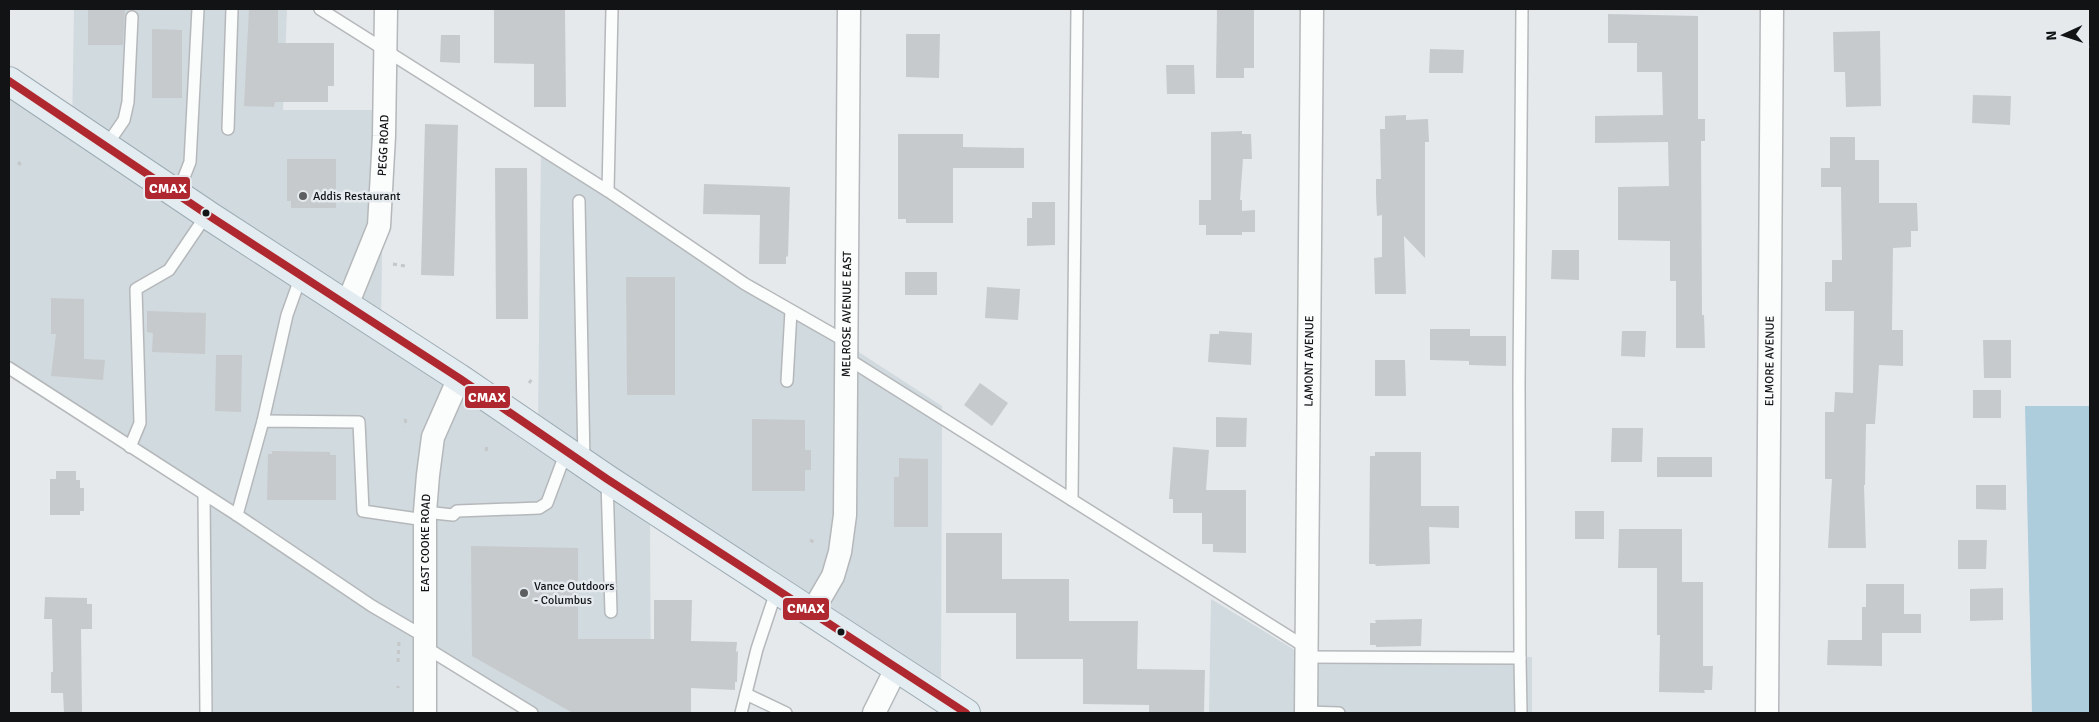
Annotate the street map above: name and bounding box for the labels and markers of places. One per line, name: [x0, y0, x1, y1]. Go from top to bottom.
place label: Addis Restaurant: [313, 189, 400, 204]
marker: Addis Restaurant: [297, 190, 309, 202]
unlabelled marker: [201, 208, 211, 218]
place label: Vance Outdoors - Columbus: [534, 579, 614, 608]
marker: Vance Outdoors - Columbus: [518, 587, 530, 599]
unlabelled marker: [836, 627, 846, 637]

